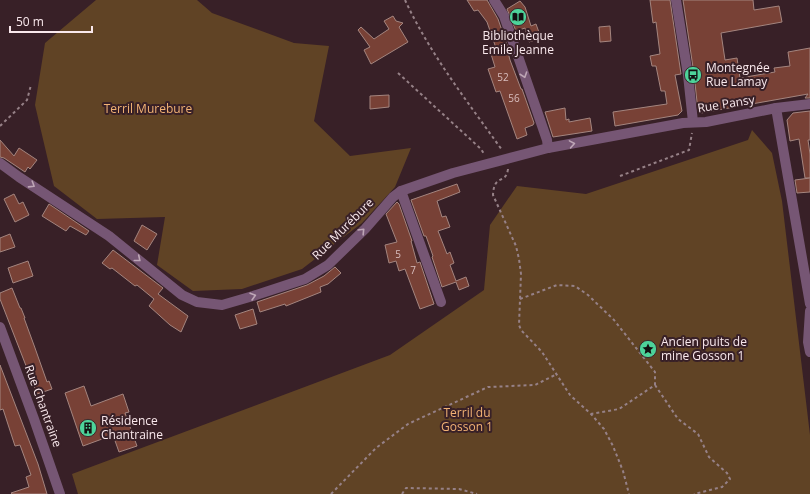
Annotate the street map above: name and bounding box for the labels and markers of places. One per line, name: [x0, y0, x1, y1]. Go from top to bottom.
library icon: Bibliothèque Emile Jeanne: [508, 7, 528, 27]
place label: Bibliothèque Emile Jeanne: [482, 27, 554, 58]
place label: Montegnée Rue Lamay: [706, 59, 770, 90]
bus stop icon: Montegnée Rue Lamay: [683, 65, 703, 85]
place label: Ancien puits de mine Gosson 1: [661, 333, 747, 364]
place icon: Ancien puits de mine Gosson 1: [638, 339, 658, 359]
place label: Résidence Chantraine: [101, 412, 163, 443]
building icon: Résidence Chantraine: [78, 418, 98, 438]

